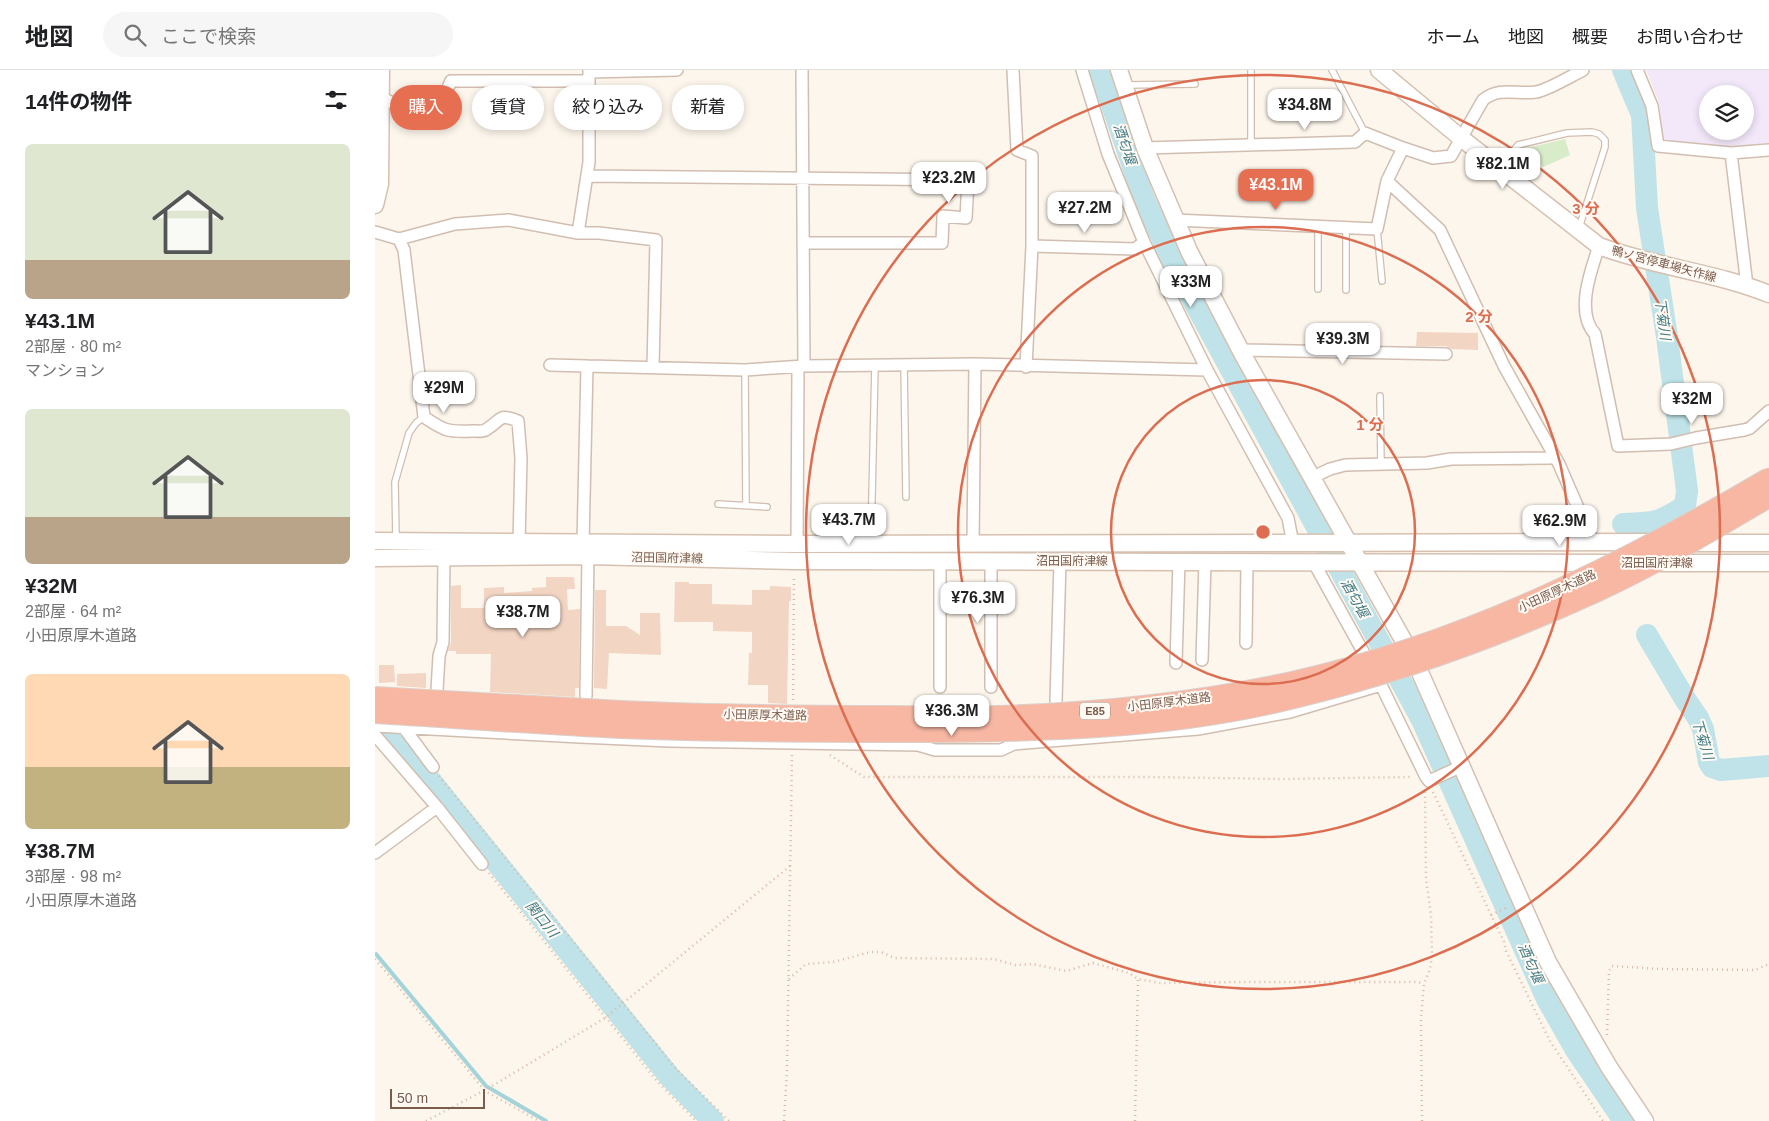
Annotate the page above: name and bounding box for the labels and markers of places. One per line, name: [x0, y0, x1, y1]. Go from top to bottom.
pin: ¥34.8M: [1264, 88, 1346, 131]
pin: ¥82.1M: [1462, 148, 1544, 190]
pin: ¥23.2M: [908, 162, 990, 204]
pin: ¥43.1M: [1235, 168, 1317, 211]
pin: ¥27.2M: [1044, 191, 1126, 234]
pin: ¥33M: [1161, 266, 1221, 308]
pin: ¥39.3M: [1302, 322, 1384, 365]
pin: ¥29M: [414, 372, 474, 414]
pin: ¥32M: [1662, 382, 1722, 425]
pin: ¥43.7M: [808, 504, 890, 546]
pin: ¥62.9M: [1519, 504, 1601, 547]
centre of rings: [1254, 523, 1272, 541]
pin: ¥76.3M: [937, 582, 1019, 624]
pin: ¥38.7M: [482, 596, 564, 638]
pin: ¥36.3M: [911, 694, 993, 737]

